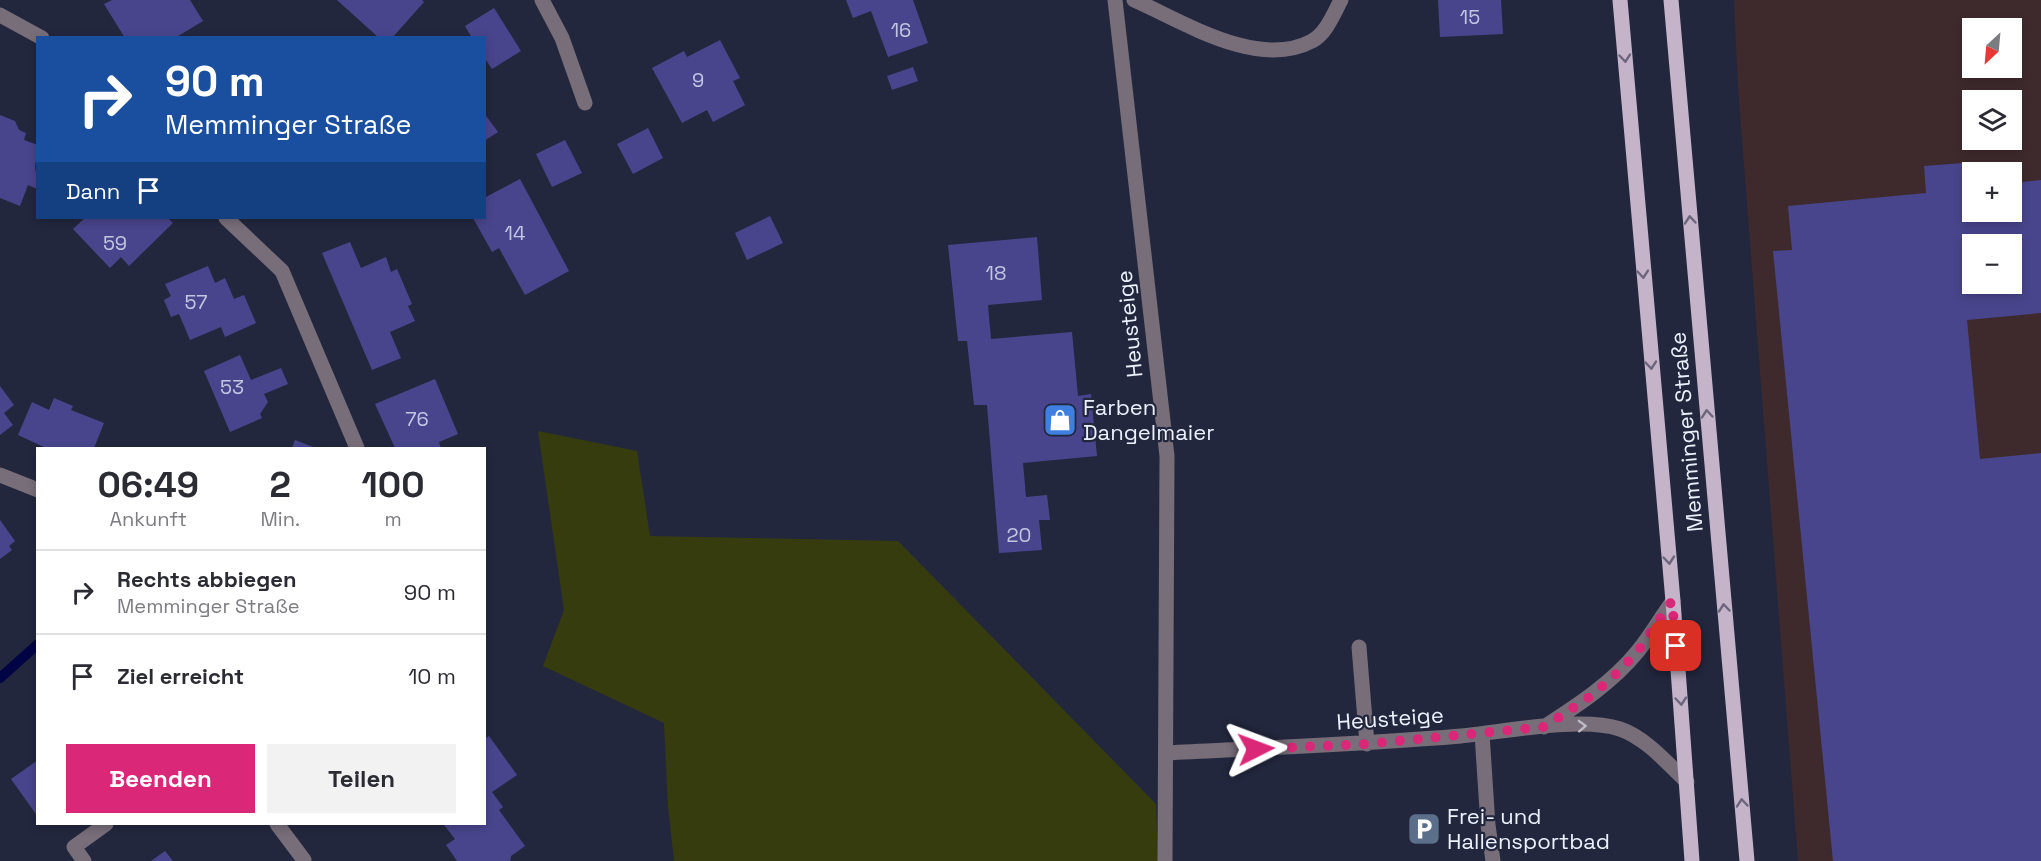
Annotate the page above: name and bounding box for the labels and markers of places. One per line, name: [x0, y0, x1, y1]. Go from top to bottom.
place label: Farben Dangelmaier: [1083, 393, 1215, 446]
shop icon: Farben Dangelmaier: [1042, 402, 1078, 438]
pin: [1650, 620, 1701, 671]
place label: Frei- und Hallensportbad: [1447, 802, 1610, 855]
parking icon: Frei- und Hallensportbad: [1406, 811, 1442, 847]

